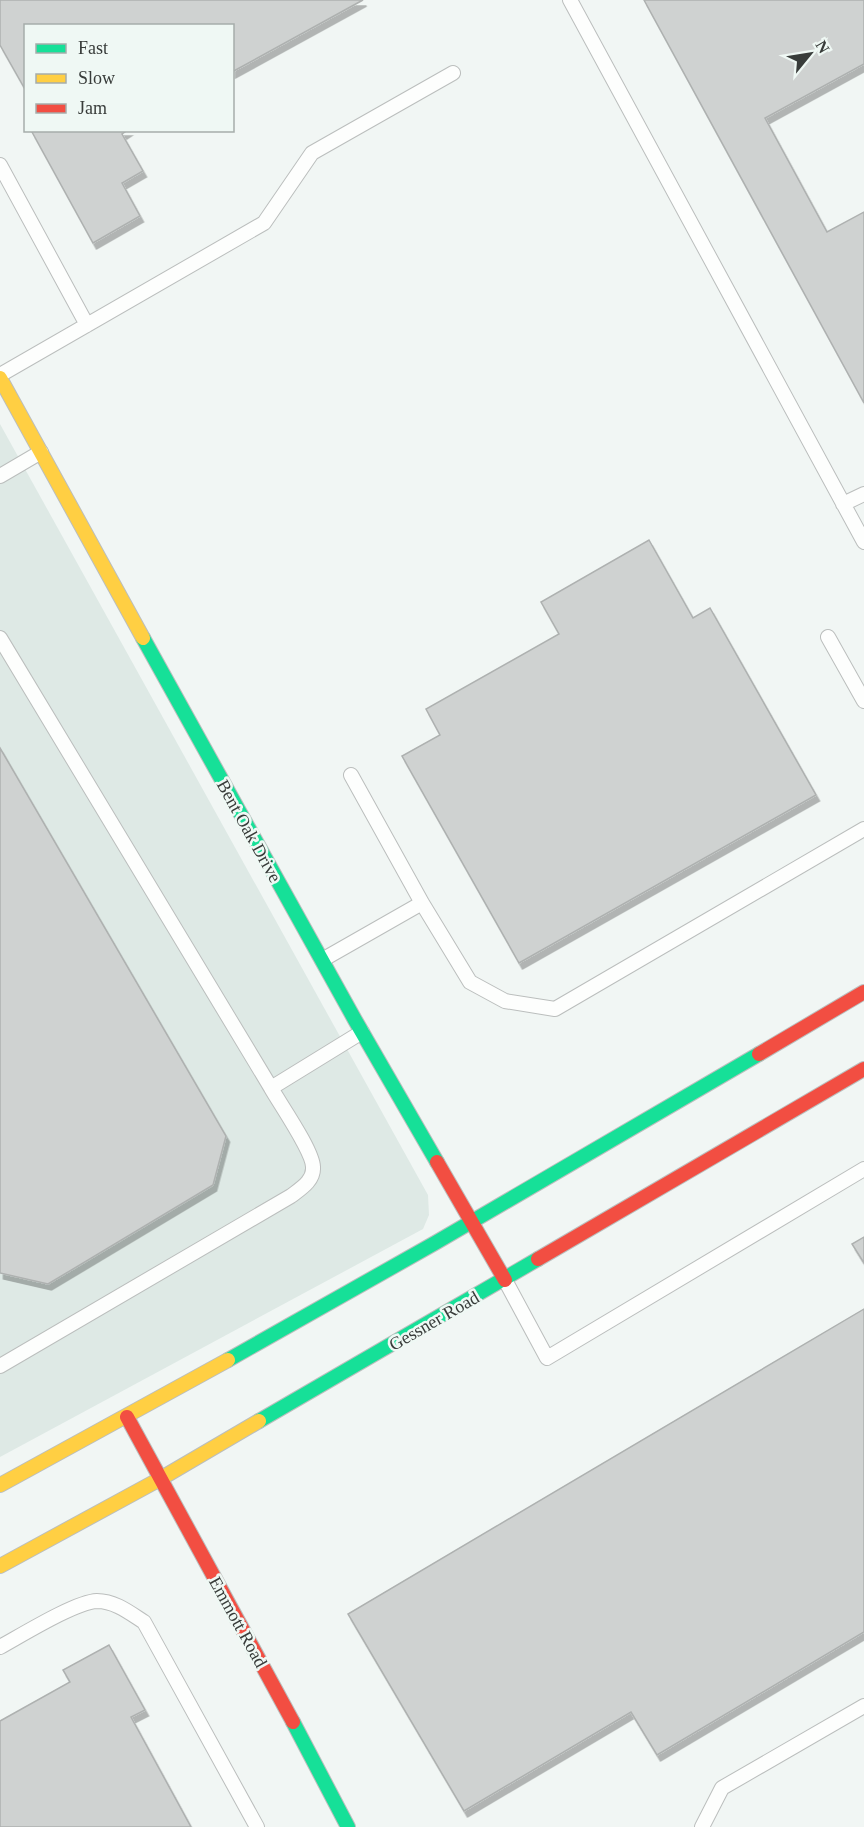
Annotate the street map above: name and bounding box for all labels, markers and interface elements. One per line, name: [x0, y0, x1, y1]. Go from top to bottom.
legend: [24, 24, 234, 132]
north arrow: [780, 24, 840, 84]
text: N: [812, 37, 833, 56]
text: Fast: [78, 38, 108, 58]
text: Slow: [78, 68, 115, 88]
text: Jam: [78, 98, 107, 118]
street label: Bent Oak Drive: [213, 776, 285, 886]
street label: Gessner Road: [385, 1287, 483, 1355]
street label: Emmott Road: [205, 1573, 271, 1671]

